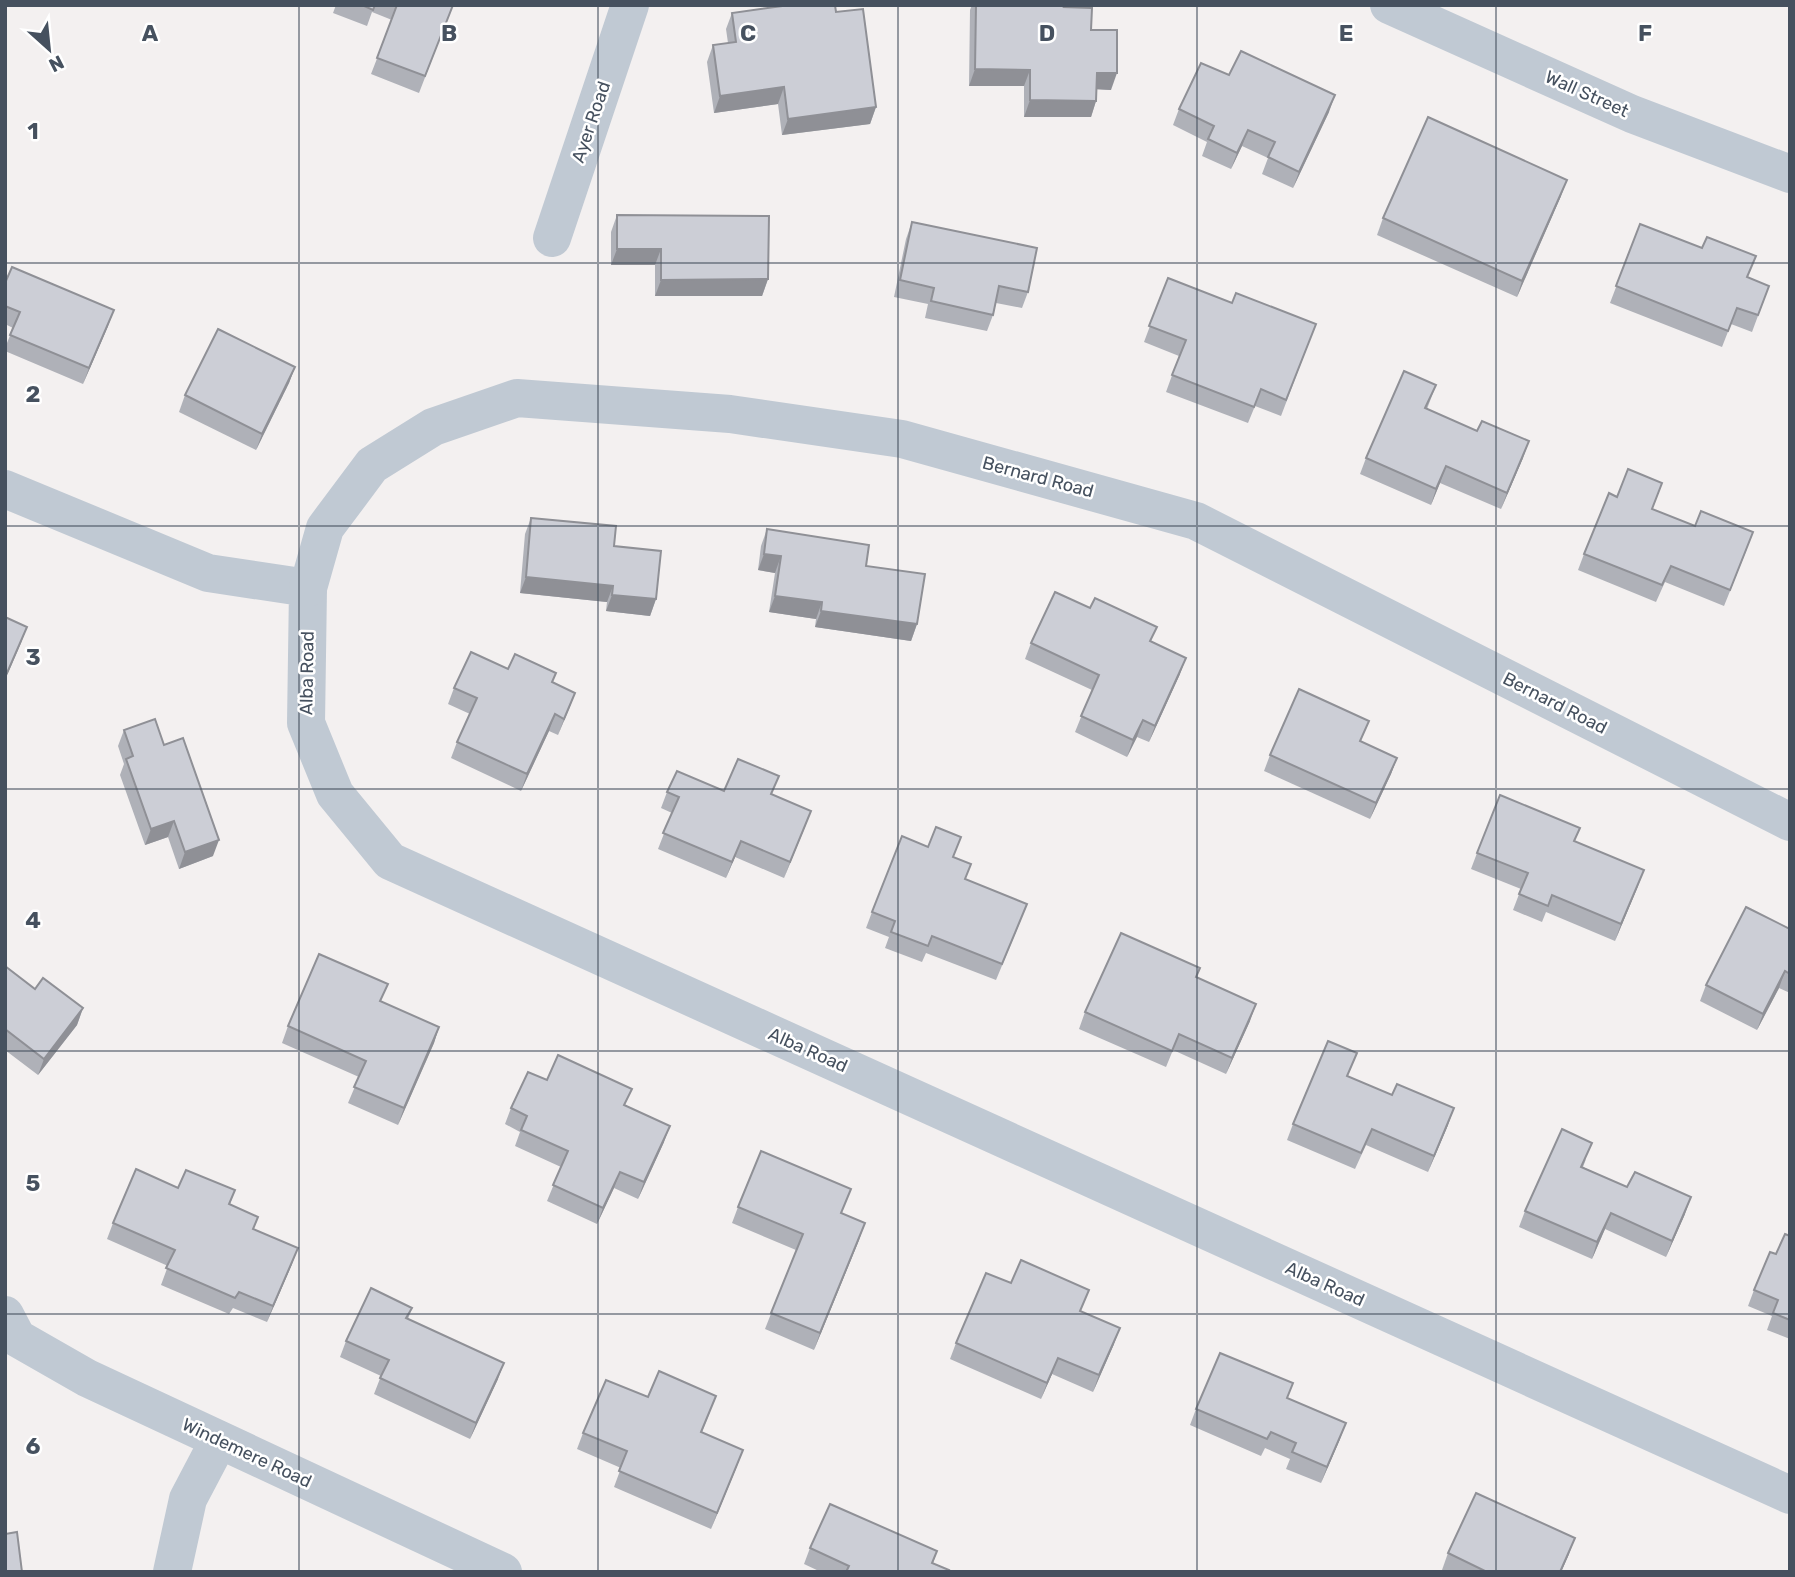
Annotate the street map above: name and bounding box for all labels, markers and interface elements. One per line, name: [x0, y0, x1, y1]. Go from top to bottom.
north arrow: [14, 14, 84, 84]
text: A: [142, 19, 159, 47]
text: B: [441, 19, 457, 47]
text: C: [740, 19, 756, 47]
text: D: [1039, 19, 1055, 47]
text: E: [1339, 19, 1353, 47]
text: F: [1638, 19, 1652, 47]
text: N: [45, 50, 68, 77]
street label: Wall Street: [1542, 66, 1632, 122]
street label: Ayer Road: [567, 78, 615, 166]
text: 1: [27, 117, 39, 145]
text: 2: [26, 380, 40, 408]
street label: Bernard Road: [980, 452, 1096, 502]
street label: Alba Road: [295, 631, 319, 715]
text: 3: [25, 643, 41, 671]
street label: Bernard Road: [1499, 667, 1611, 739]
text: 4: [25, 906, 41, 934]
street label: Alba Road: [765, 1023, 851, 1077]
text: 5: [26, 1169, 41, 1197]
street label: Alba Road: [1282, 1257, 1368, 1311]
street label: Windemere Road: [179, 1413, 315, 1493]
text: 6: [26, 1432, 41, 1460]

